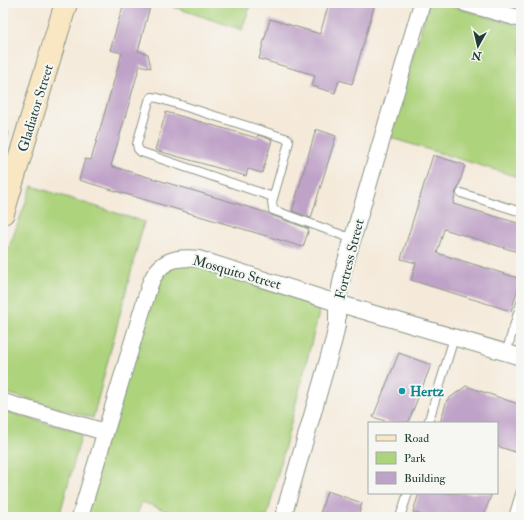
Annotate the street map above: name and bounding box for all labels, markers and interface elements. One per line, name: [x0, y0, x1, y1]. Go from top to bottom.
north arrow: [458, 26, 498, 66]
text: N: [470, 48, 483, 63]
street label: Gladiator Street: [14, 62, 57, 154]
street label: Fortress Street: [331, 217, 368, 301]
street label: Mosquito Street: [191, 252, 283, 293]
place label: Hertz: [410, 383, 444, 400]
marker: Hertz: [397, 386, 407, 396]
legend: [368, 422, 498, 494]
text: Road: [404, 431, 429, 446]
text: Park: [404, 451, 426, 466]
text: Building: [404, 471, 447, 486]

